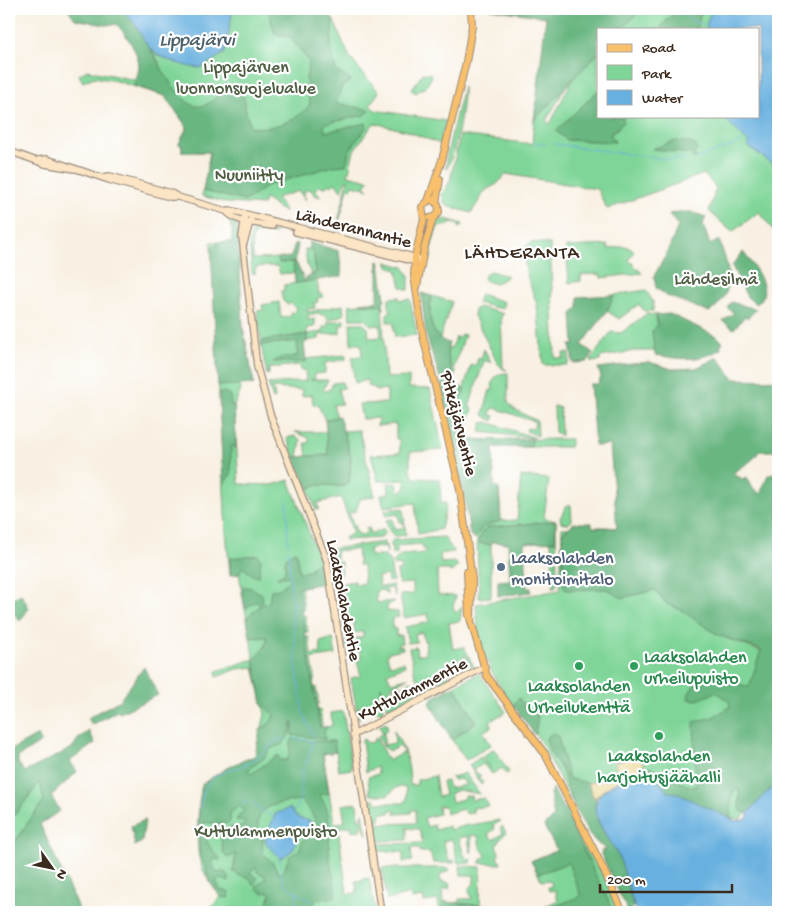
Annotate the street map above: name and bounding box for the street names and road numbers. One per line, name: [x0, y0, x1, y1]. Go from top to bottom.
street label: Lähderannantie: [293, 205, 414, 254]
street label: Pitkäjärventie: [434, 368, 481, 479]
street label: Laaksolahdentie: [320, 538, 365, 664]
street label: Kuttulammentie: [355, 653, 472, 727]

